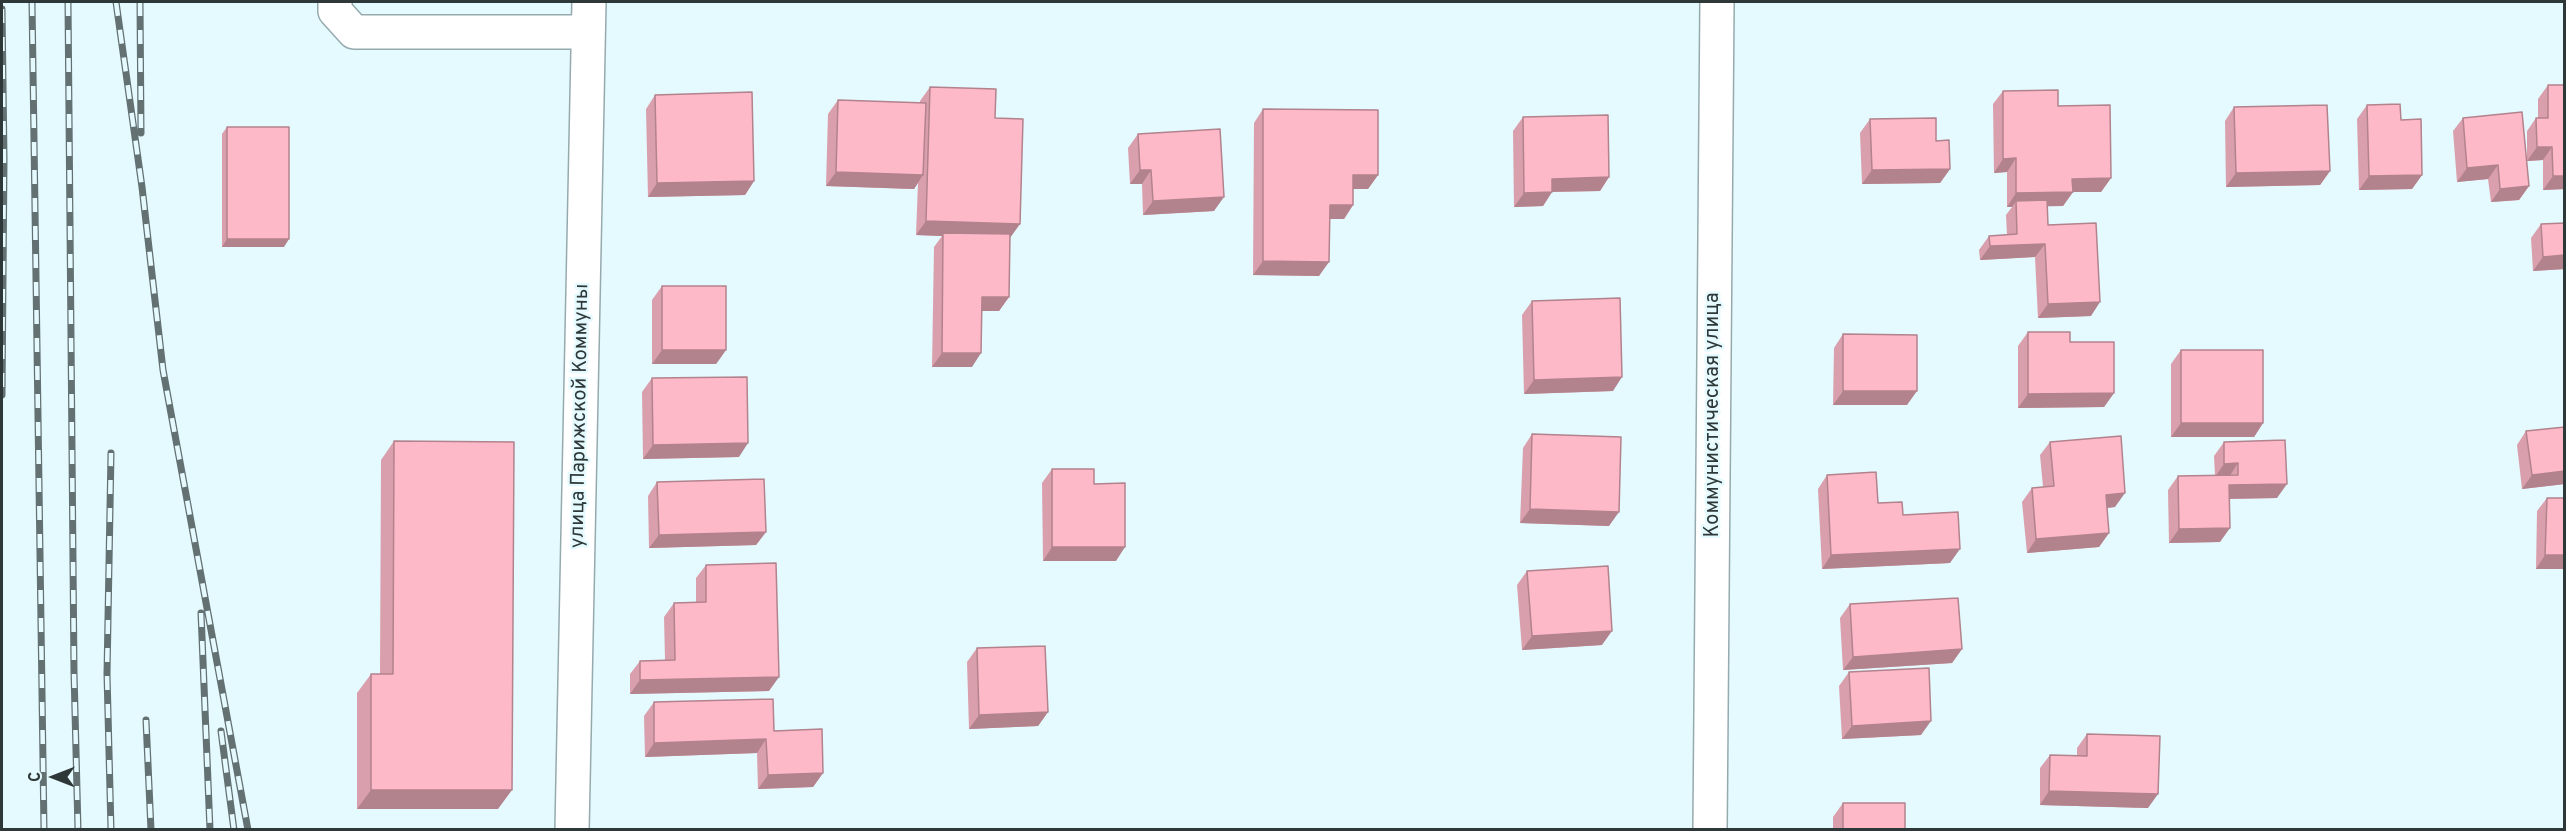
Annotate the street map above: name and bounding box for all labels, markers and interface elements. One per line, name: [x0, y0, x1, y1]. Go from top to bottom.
street label: улица Парижской Коммуны: [567, 284, 595, 548]
street label: Коммунистическая улица: [1702, 293, 1726, 537]
north arrow: [24, 747, 84, 807]
text: С: [26, 772, 46, 782]

